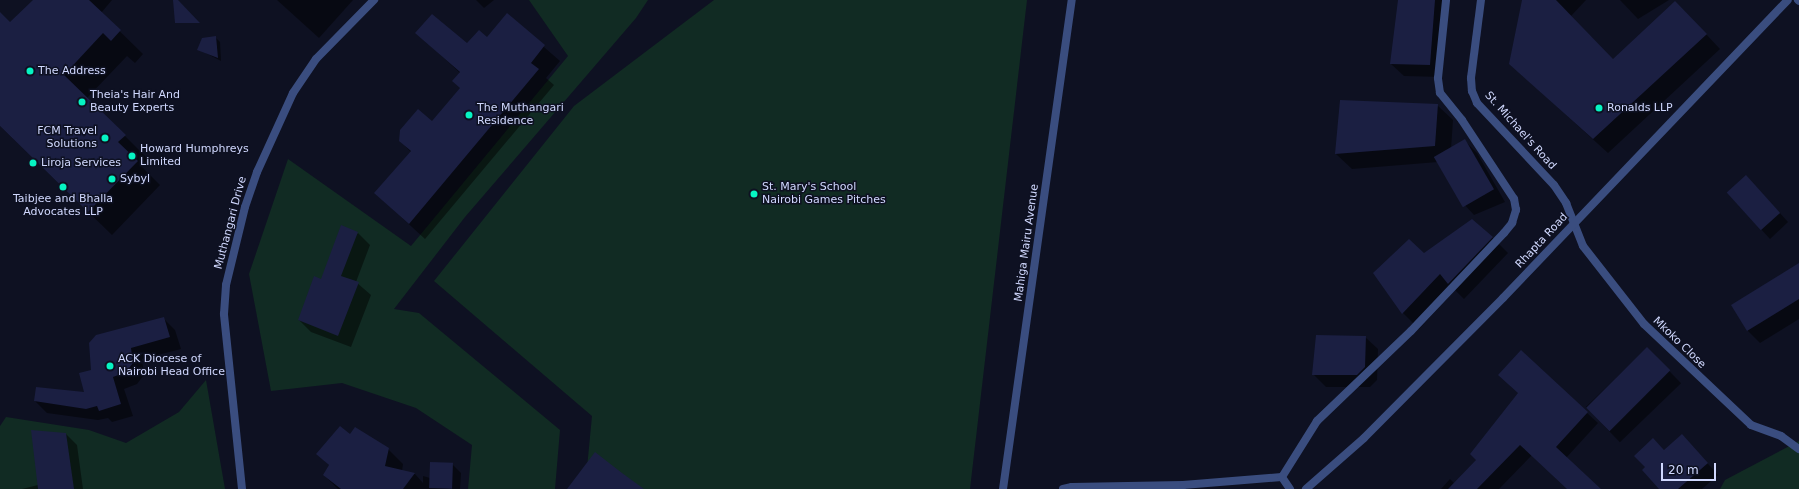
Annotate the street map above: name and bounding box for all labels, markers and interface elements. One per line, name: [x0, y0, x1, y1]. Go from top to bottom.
place label: The Address: [38, 64, 106, 78]
marker: The Address: [25, 66, 35, 76]
place label: Theia's Hair And Beauty Experts: [90, 89, 180, 115]
street label: St. Michael's Road: [1482, 89, 1558, 173]
marker: Theia's Hair And Beauty Experts: [77, 97, 87, 107]
place label: Ronalds LLP: [1607, 101, 1673, 115]
place label: The Muthangari Residence: [477, 102, 564, 128]
marker: Ronalds LLP: [1594, 103, 1604, 113]
marker: The Muthangari Residence: [464, 110, 474, 120]
place label: FCM Travel Solutions: [37, 125, 97, 151]
marker: FCM Travel Solutions: [100, 133, 110, 143]
place label: Howard Humphreys Limited: [140, 143, 249, 169]
marker: Howard Humphreys Limited: [127, 151, 137, 161]
place label: Liroja Services: [41, 156, 121, 170]
marker: Liroja Services: [28, 158, 38, 168]
place label: Sybyl: [120, 172, 150, 186]
marker: Sybyl: [107, 174, 117, 184]
street label: Muthangari Drive: [212, 175, 250, 271]
place label: St. Mary's School Nairobi Games Pitches: [762, 181, 886, 207]
marker: Taibjee and Bhalla Advocates LLP: [58, 182, 68, 192]
street label: Mahiga Mairu Avenue: [1012, 183, 1042, 303]
marker: St. Mary's School Nairobi Games Pitches: [749, 189, 759, 199]
place label: Taibjee and Bhalla Advocates LLP: [13, 193, 113, 219]
street label: Rhapta Road: [1513, 211, 1571, 271]
street label: Mkoko Close: [1650, 315, 1708, 371]
place label: ACK Diocese of Nairobi Head Office: [118, 353, 225, 379]
marker: ACK Diocese of Nairobi Head Office: [105, 361, 115, 371]
scale bar: [1663, 455, 1718, 481]
text: 20 m: [1668, 463, 1699, 477]

